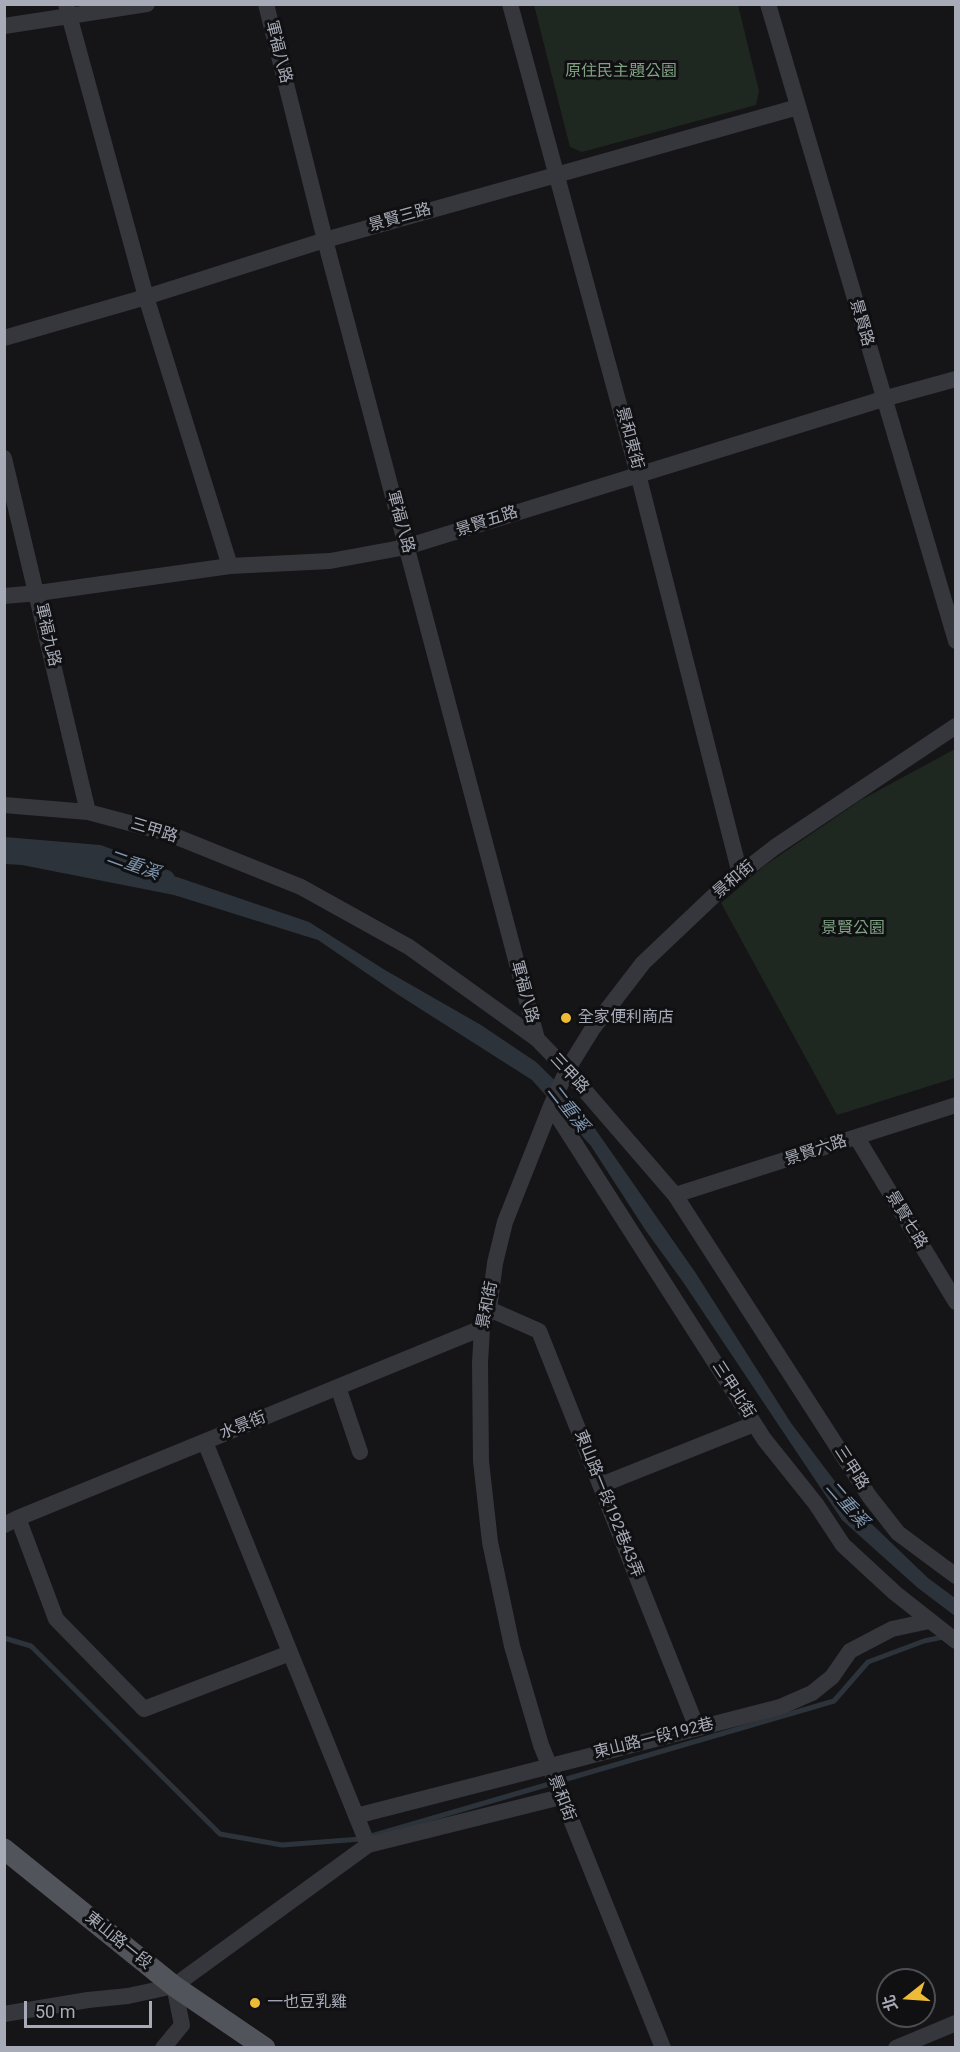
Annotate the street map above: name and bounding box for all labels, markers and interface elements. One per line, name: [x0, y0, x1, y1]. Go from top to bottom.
street label: 軍福八路: [261, 19, 295, 85]
park label: 原住民主題公園: [565, 62, 677, 82]
street label: 景賢三路: [367, 200, 433, 236]
street label: 景賢路: [845, 297, 877, 349]
street label: 景和東街: [611, 405, 647, 471]
street label: 軍福八路: [382, 489, 418, 555]
street label: 景賢五路: [454, 503, 520, 541]
street label: 軍福九路: [30, 602, 64, 668]
street label: 三甲路: [128, 815, 180, 847]
water label: 二重溪: [104, 847, 162, 885]
street label: 景和街: [709, 857, 759, 903]
park label: 景賢公園: [821, 919, 885, 939]
street label: 軍福八路: [506, 959, 542, 1025]
place label: 全家便利商店: [578, 1008, 674, 1028]
marker: 全家便利商店: [559, 1011, 573, 1025]
street label: 三甲路: [546, 1050, 592, 1098]
water label: 二重溪: [542, 1081, 592, 1137]
street label: 景賢六路: [783, 1132, 849, 1170]
street label: 景賢七路: [881, 1188, 931, 1252]
street label: 景和街: [474, 1280, 502, 1330]
street label: 三甲北街: [708, 1358, 758, 1422]
street label: 水景街: [217, 1408, 269, 1444]
street label: 東山路一段192巷43弄: [570, 1428, 646, 1580]
street label: 三甲路: [830, 1443, 872, 1493]
water label: 二重溪: [820, 1478, 872, 1532]
street label: 東山路一段192巷: [592, 1715, 716, 1763]
street label: 景和街: [543, 1772, 579, 1824]
street label: 東山路一段: [81, 1908, 155, 1974]
north arrow: [876, 1968, 936, 2028]
scale bar: [27, 1989, 154, 2027]
text: 北: [879, 1992, 902, 2013]
place label: 一也豆乳雞: [267, 1993, 347, 2013]
marker: 一也豆乳雞: [248, 1996, 262, 2010]
text: 50 m: [35, 2001, 75, 2022]

